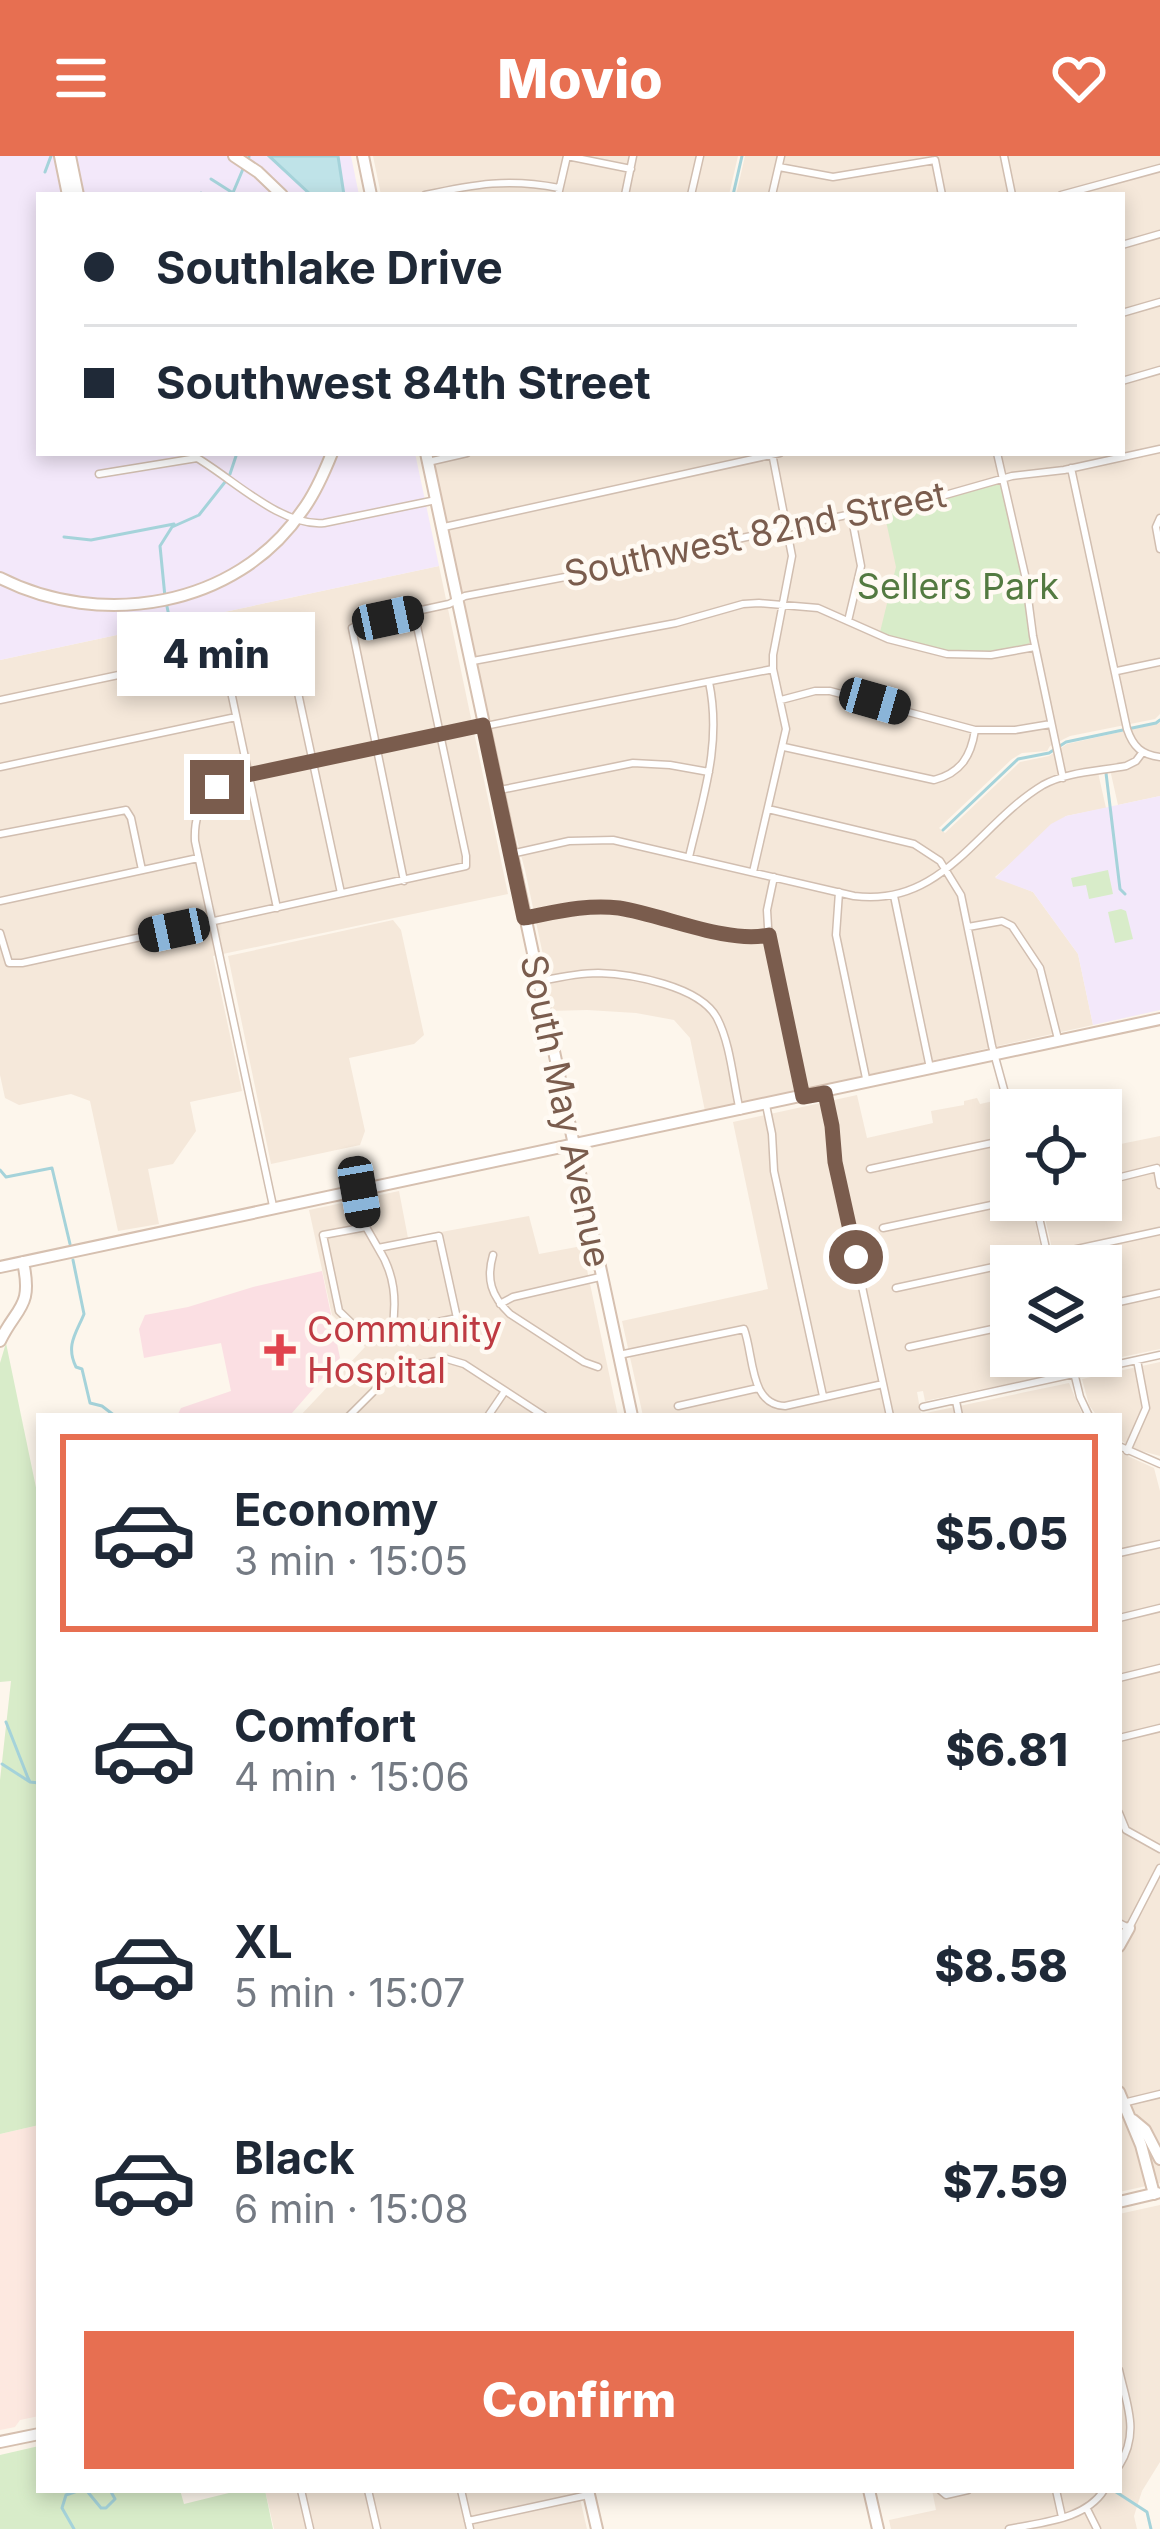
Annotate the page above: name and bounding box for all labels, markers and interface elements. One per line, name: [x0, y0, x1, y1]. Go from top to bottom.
icon: menu: [48, 45, 114, 111]
icon: heart: [1046, 45, 1112, 111]
text: Movio: [497, 46, 663, 111]
text: Southlake Drive: [156, 240, 503, 295]
text: Southwest 84th Street: [156, 355, 651, 410]
street label: Southwest 82nd Street: [560, 472, 950, 596]
park label: Sellers Park: [857, 564, 1059, 608]
car: [349, 593, 427, 643]
callout: 4 min: [118, 613, 316, 697]
text: 4 min: [162, 630, 270, 677]
car: [835, 674, 915, 728]
route end: [190, 760, 244, 814]
car: [135, 905, 213, 955]
street label: South May Avenue: [511, 951, 621, 1271]
map controls: [990, 1089, 1122, 1377]
button: locate: [990, 1089, 1122, 1221]
car: [335, 1153, 383, 1231]
route start: [829, 1230, 883, 1284]
button: layers: [990, 1245, 1122, 1377]
place label: Community Hospital: [307, 1307, 502, 1392]
marker: Community Hospital: [264, 1334, 296, 1366]
icon: car: [90, 1479, 198, 1587]
text: Economy: [234, 1482, 438, 1537]
text: $5.05: [935, 1506, 1068, 1561]
text: 3 min · 15:05: [234, 1537, 468, 1584]
icon: car: [90, 1695, 198, 1803]
text: Comfort: [234, 1698, 416, 1753]
text: $6.81: [946, 1722, 1068, 1777]
text: 4 min · 15:06: [234, 1753, 470, 1800]
icon: car: [90, 1911, 198, 2019]
text: XL: [234, 1914, 293, 1969]
text: $8.58: [934, 1938, 1068, 1993]
text: 5 min · 15:07: [234, 1969, 465, 2016]
icon: car: [90, 2127, 198, 2235]
text: Black: [234, 2130, 355, 2185]
text: $7.59: [943, 2154, 1068, 2209]
text: 6 min · 15:08: [234, 2185, 469, 2232]
button: Confirm: [84, 2331, 1074, 2469]

